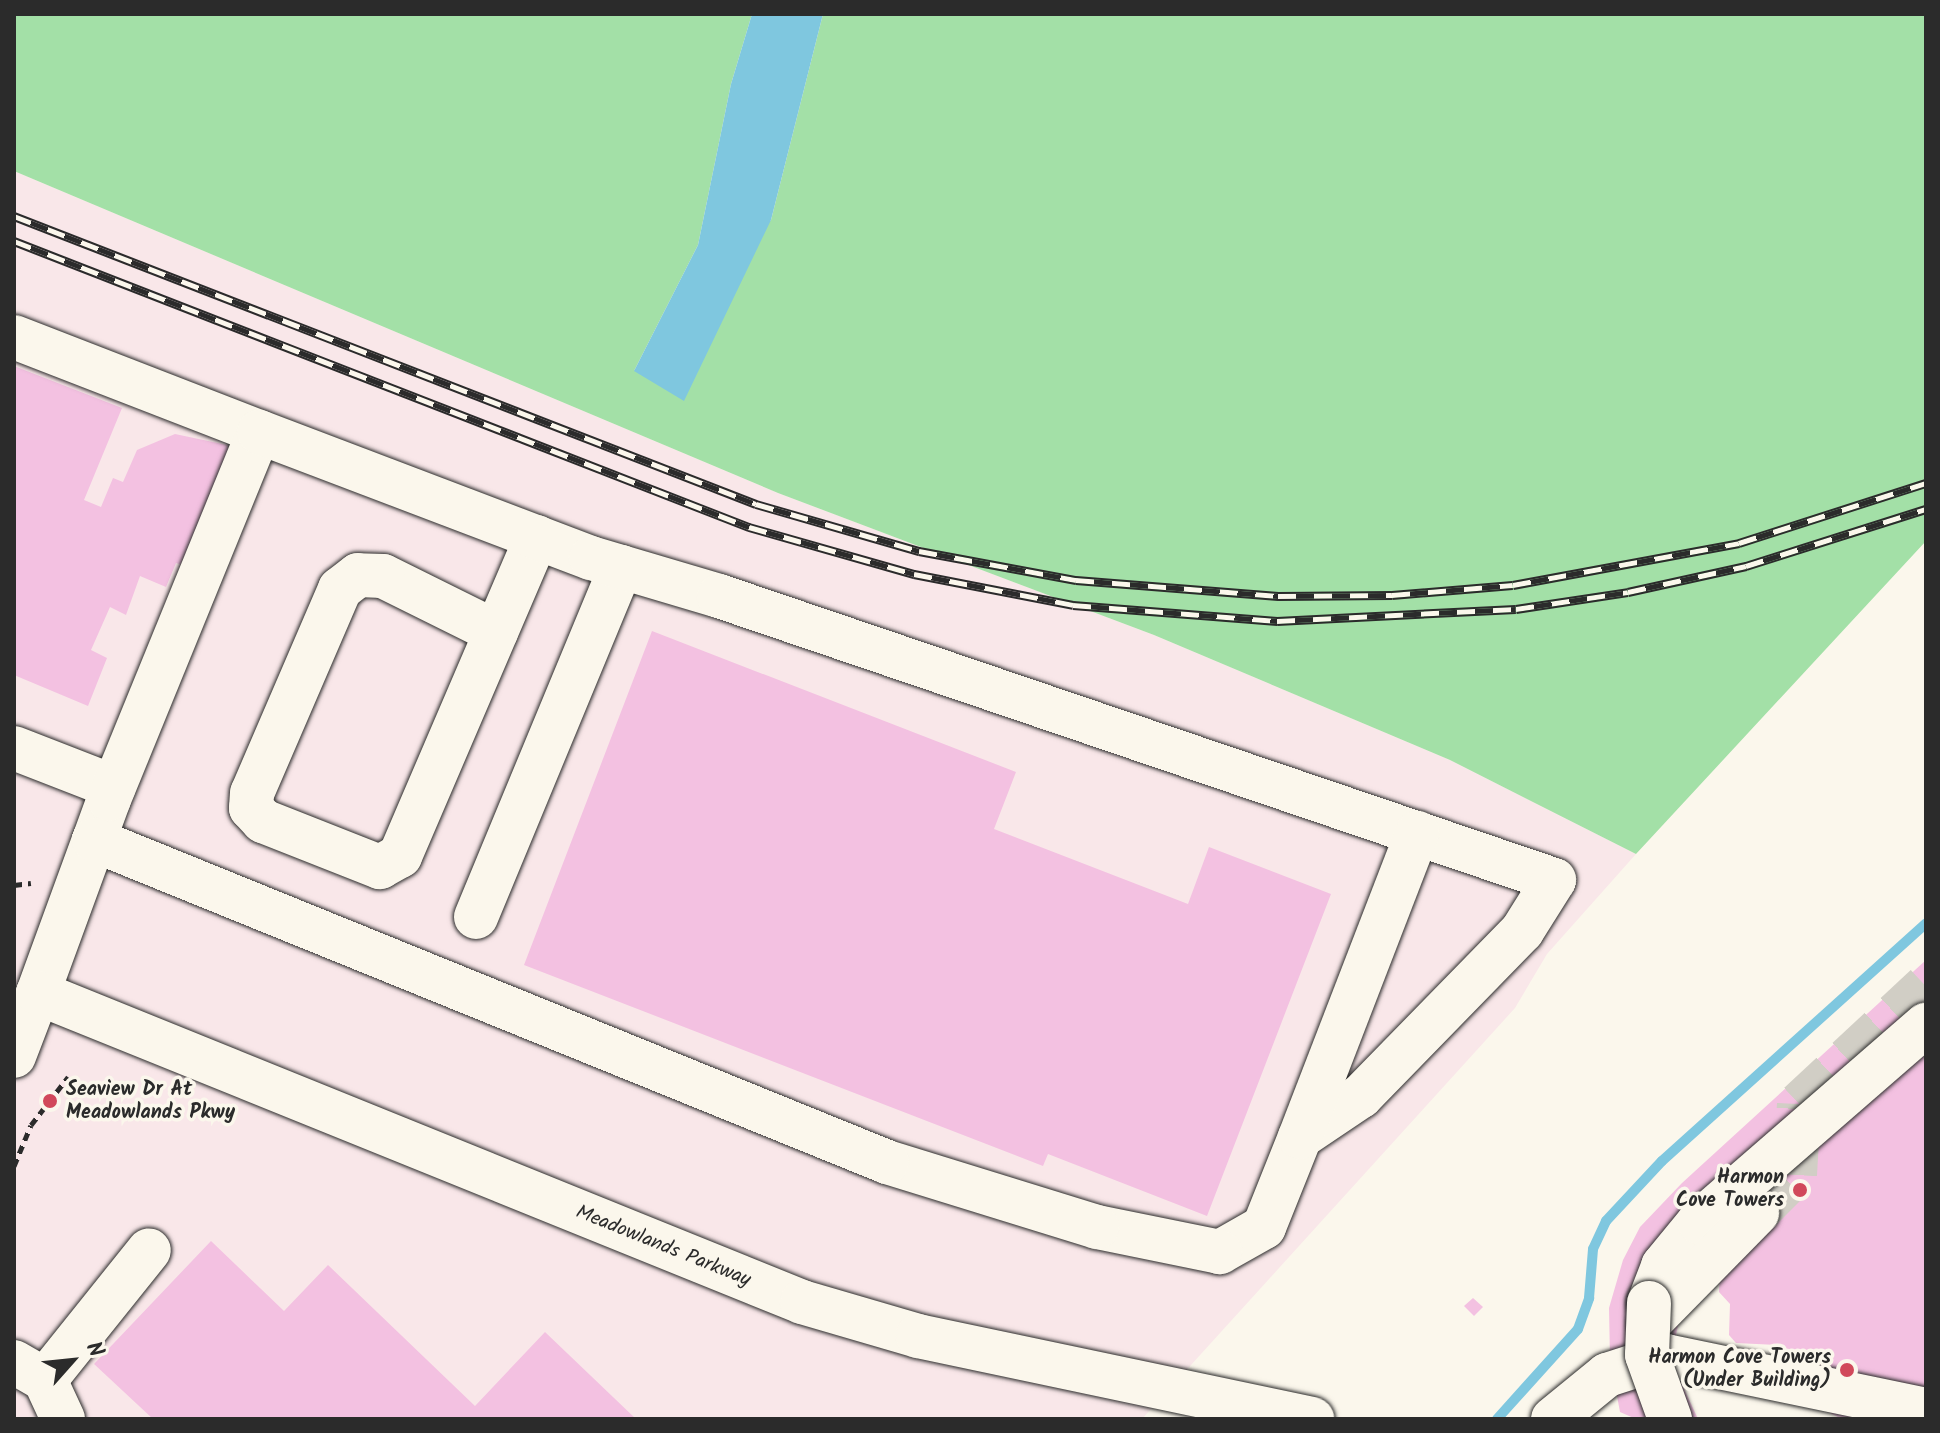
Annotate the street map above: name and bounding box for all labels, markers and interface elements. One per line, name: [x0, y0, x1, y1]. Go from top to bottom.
place label: Seaview Dr At Meadowlands Pkwy: [66, 1078, 235, 1125]
marker: Seaview Dr At Meadowlands Pkwy: [41, 1092, 59, 1110]
place label: Harmon Cove Towers: [1676, 1166, 1784, 1213]
marker: Harmon Cove Towers: [1791, 1181, 1809, 1199]
street label: Meadowlands Parkway: [572, 1201, 754, 1293]
north arrow: [32, 1321, 112, 1401]
text: N: [75, 1336, 113, 1364]
place label: Harmon Cove Towers (Under Building): [1648, 1346, 1831, 1393]
marker: Harmon Cove Towers (Under Building): [1838, 1361, 1856, 1379]

